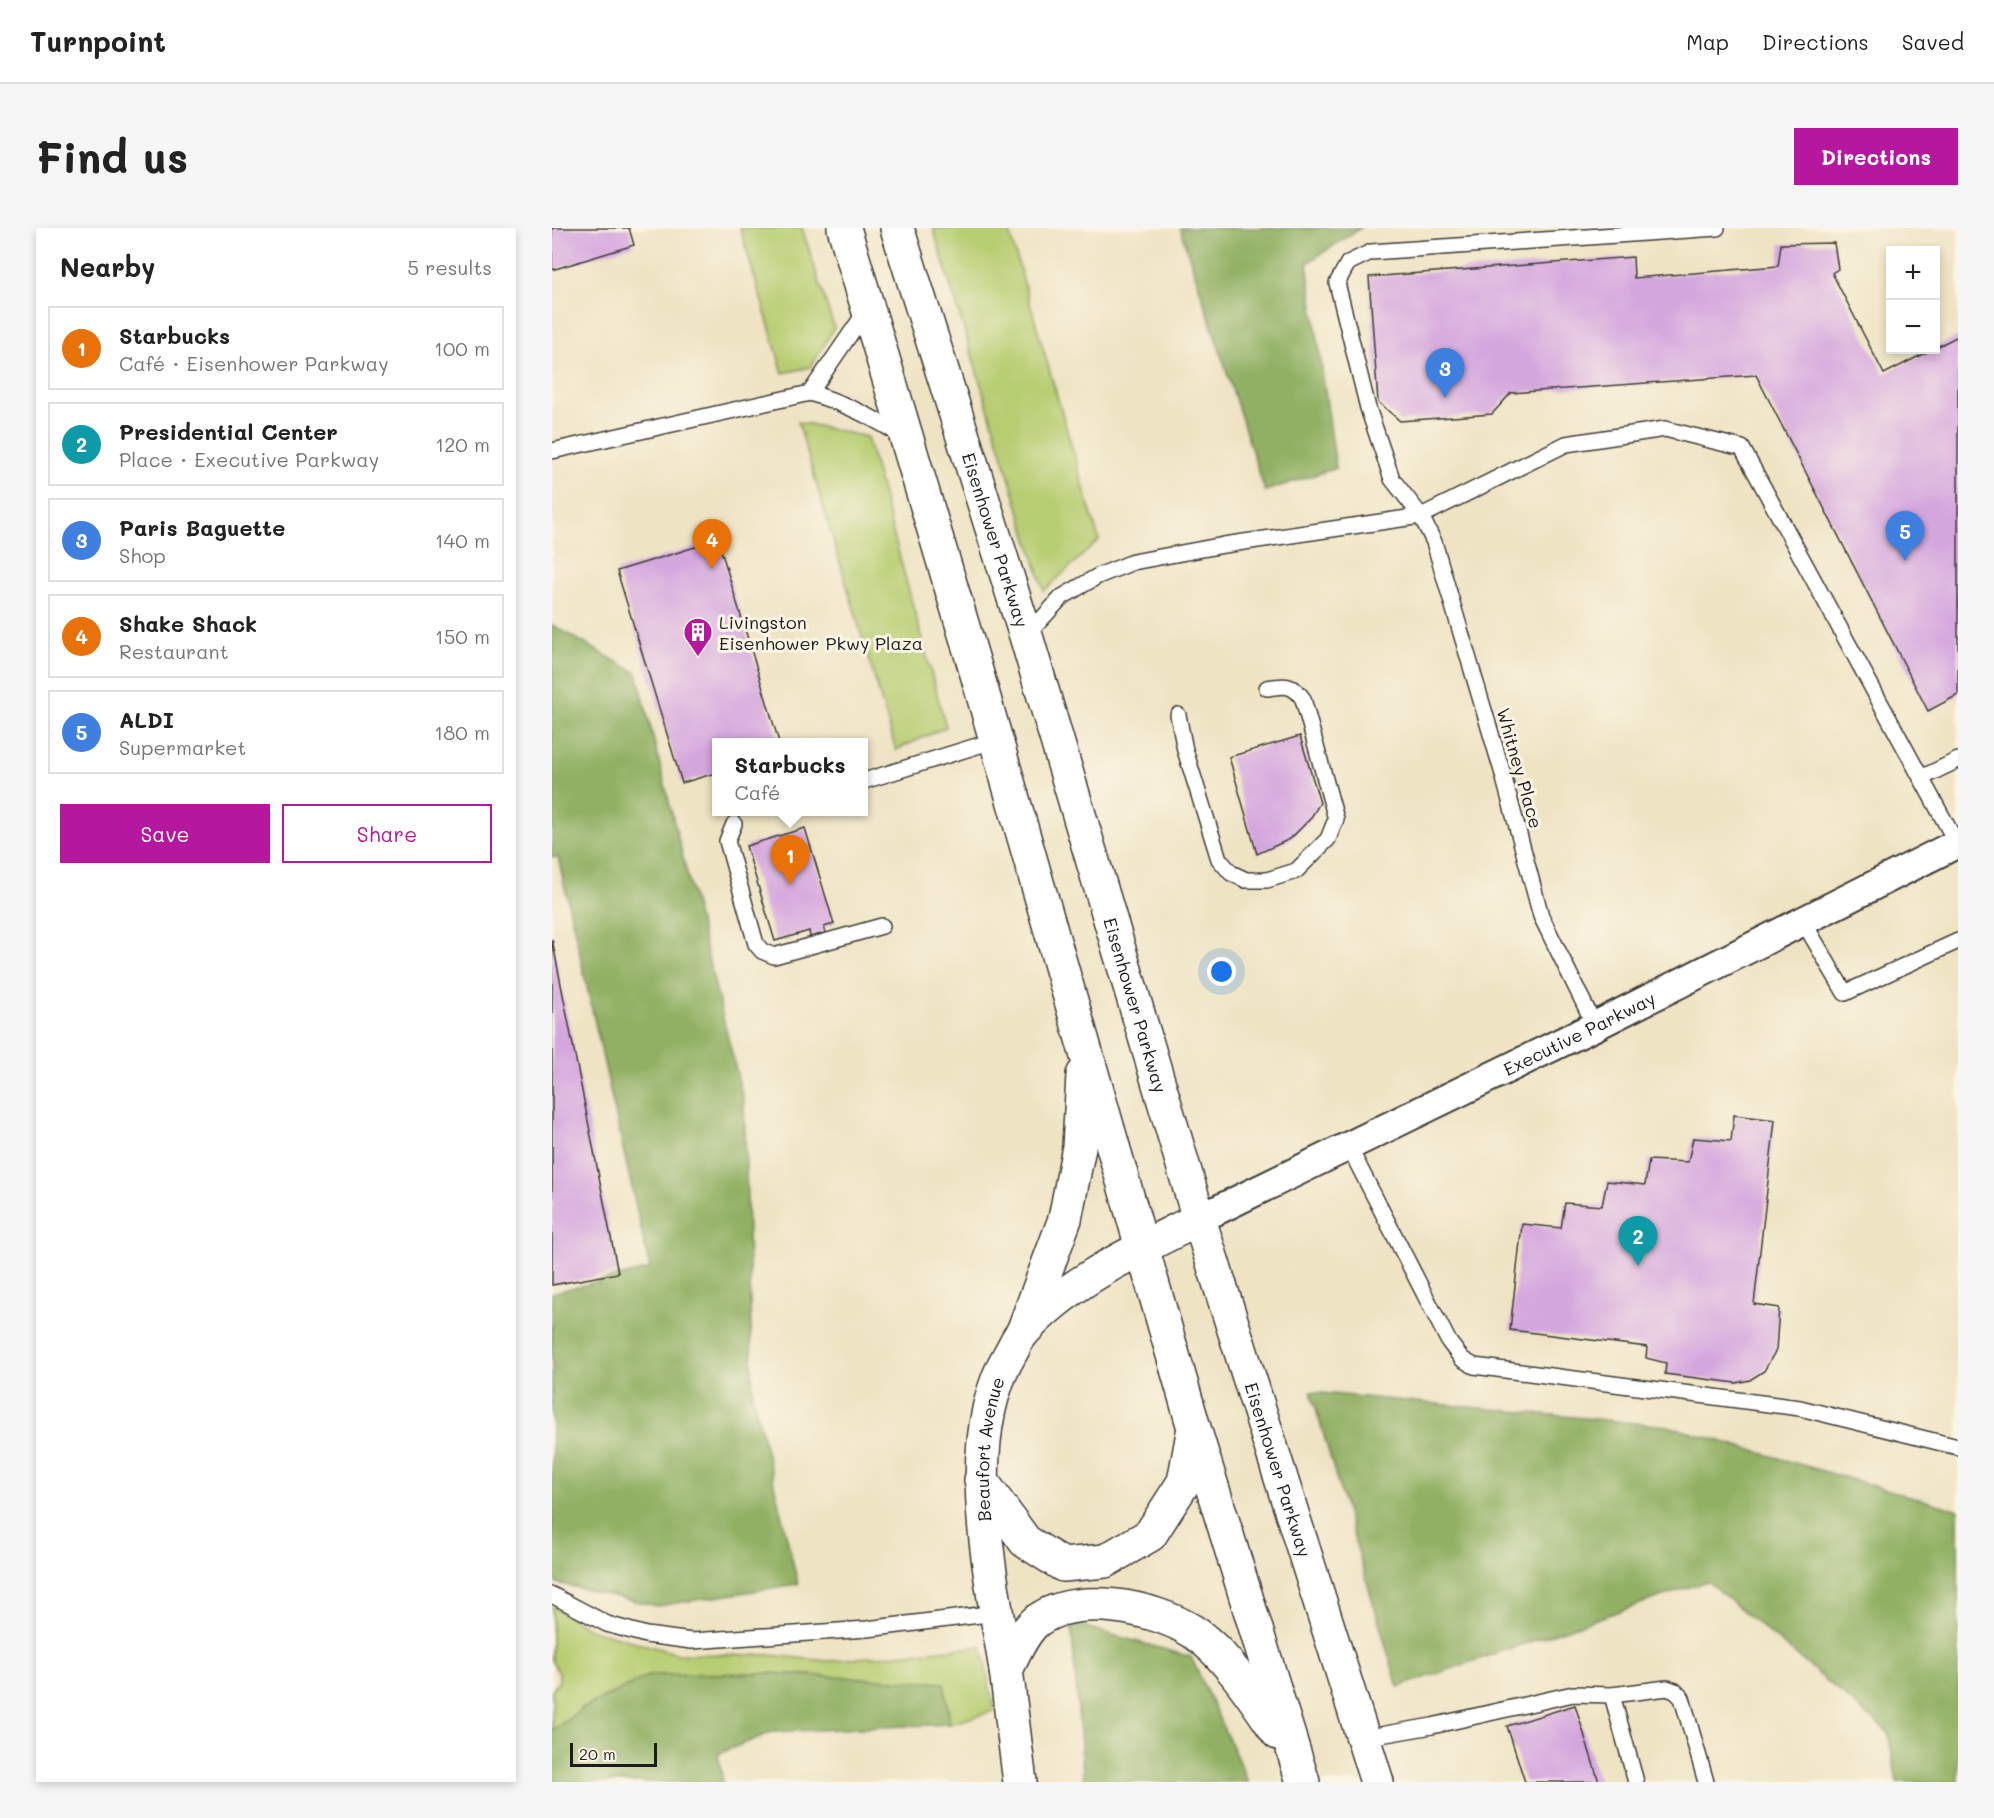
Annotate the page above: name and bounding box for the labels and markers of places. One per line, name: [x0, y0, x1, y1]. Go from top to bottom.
pin: 3: [1426, 348, 1464, 398]
pin: 5: [1886, 512, 1924, 561]
pin: 4: [692, 520, 732, 569]
place label: Livingston Eisenhower Pkwy Plaza: [719, 610, 923, 655]
building icon: Livingston Eisenhower Pkwy Plaza: [682, 616, 714, 658]
pin: 1: [770, 836, 810, 885]
pin: 2: [1618, 1216, 1658, 1266]

